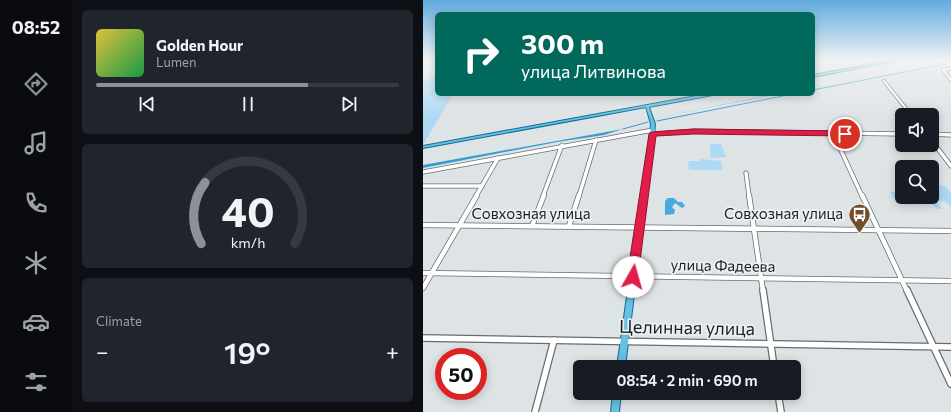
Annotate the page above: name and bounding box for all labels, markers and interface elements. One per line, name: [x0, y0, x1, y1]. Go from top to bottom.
text: 08:52: [12, 16, 60, 38]
text: 300 m: [521, 26, 604, 60]
icon: right: [455, 28, 507, 80]
text: Golden Hour: [156, 36, 243, 54]
text: Lumen: [156, 54, 196, 70]
text: улица Литвинова: [521, 60, 666, 82]
icon: directions: [22, 70, 50, 98]
icon: previous: [136, 93, 158, 115]
icon: pause: [237, 93, 259, 115]
icon: next: [338, 93, 360, 115]
map controls: [895, 108, 939, 204]
button: sound: [895, 108, 939, 152]
pin: [828, 117, 862, 151]
icon: arrive: [834, 123, 856, 145]
icon: music: [22, 129, 50, 157]
button: search: [895, 160, 939, 204]
text: 40: [221, 185, 274, 236]
icon: phone: [22, 189, 50, 217]
bus stop icon: Совхозная улица: [846, 201, 872, 234]
street label: Совхозная улица: [471, 204, 591, 222]
place label: Совхозная улица: [724, 204, 843, 222]
text: km/h: [230, 233, 265, 251]
icon: climate: [22, 249, 50, 277]
street label: улица Фадеева: [670, 255, 776, 275]
position arrow: [612, 256, 654, 298]
icon: car: [22, 308, 50, 336]
text: Climate: [96, 313, 142, 329]
street label: Целинная улица: [619, 315, 755, 339]
text: 19°: [224, 333, 270, 370]
text: −: [96, 338, 109, 365]
text: +: [386, 338, 399, 365]
speed limit sign: 50: [435, 348, 487, 400]
icon: filters: [22, 368, 50, 396]
text: 08:54 · 2 min · 690 m: [616, 371, 758, 389]

